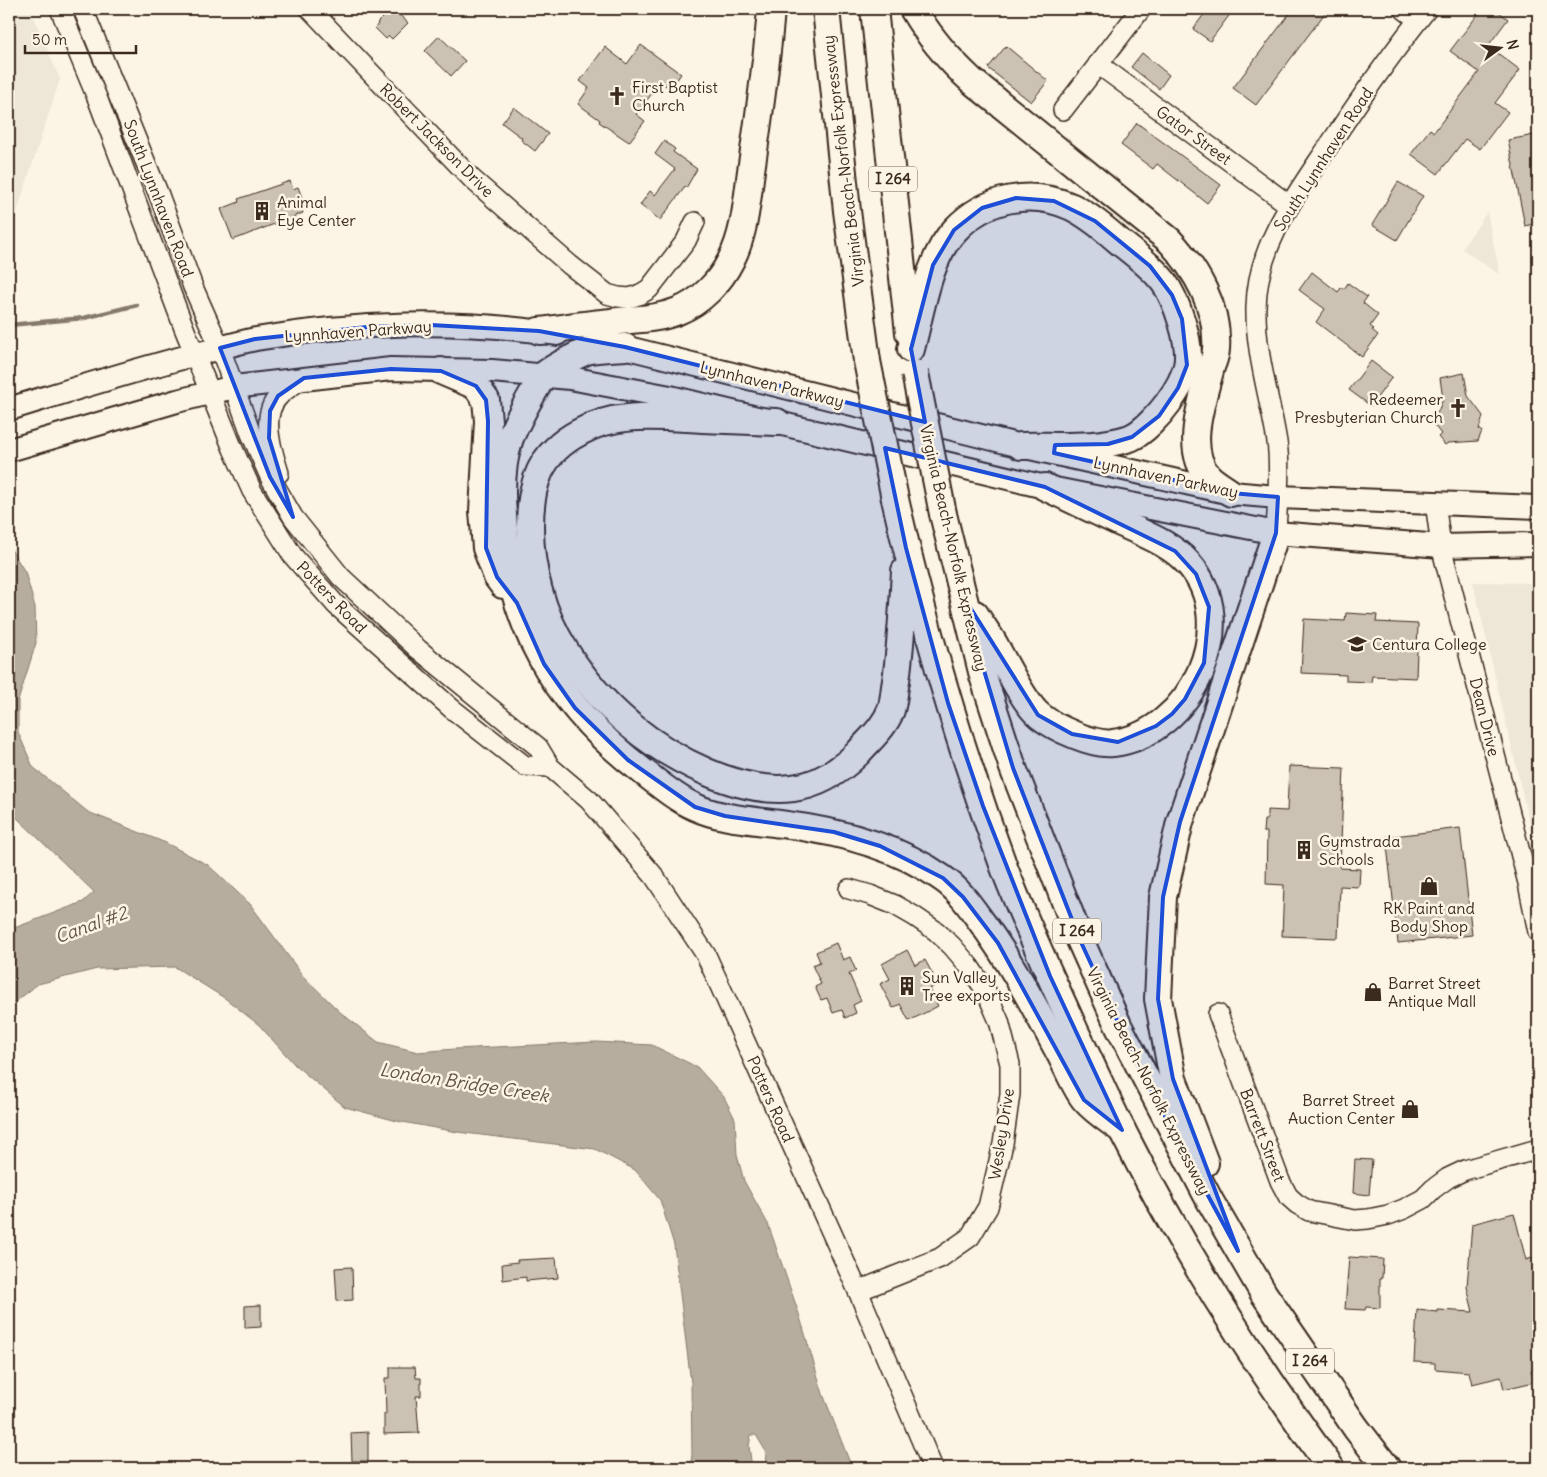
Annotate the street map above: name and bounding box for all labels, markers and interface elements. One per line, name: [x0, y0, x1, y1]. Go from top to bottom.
scale bar: [25, 22, 136, 54]
north arrow: [1474, 22, 1524, 72]
text: 50 m: [32, 30, 67, 49]
street label: Virginia Beach-Norfolk Expressway: [818, 34, 868, 288]
text: N: [1503, 38, 1523, 52]
place label: First Baptist Church: [632, 77, 719, 115]
street label: Robert Jackson Drive: [376, 79, 498, 201]
street label: South Lynnhaven Road: [1269, 83, 1377, 235]
church icon: First Baptist Church: [606, 85, 628, 107]
street label: Gator Street: [1152, 101, 1236, 169]
street label: South Lynnhaven Road: [120, 116, 198, 280]
road number: I 264: [869, 166, 917, 192]
place label: Animal Eye Center: [277, 192, 356, 230]
building icon: Animal Eye Center: [251, 200, 273, 222]
street label: Lynnhaven Parkway: [284, 316, 432, 346]
street label: Lynnhaven Parkway: [698, 356, 846, 412]
place label: Redeemer Presbyterian Church: [1295, 389, 1443, 427]
church icon: Redeemer Presbyterian Church: [1447, 397, 1469, 419]
street label: Virginia Beach-Norfolk Expressway: [916, 423, 992, 673]
street label: Lynnhaven Parkway: [1092, 452, 1240, 502]
street label: Potters Road: [293, 557, 371, 637]
school or university icon: Centura College: [1346, 633, 1368, 655]
place label: Centura College: [1372, 634, 1487, 654]
street label: Dean Drive: [1466, 676, 1504, 758]
place label: Gymstrada Schools: [1319, 831, 1400, 869]
building icon: Gymstrada Schools: [1293, 839, 1315, 861]
shop icon: RK Paint and Body Shop: [1418, 875, 1440, 897]
place label: RK Paint and Body Shop: [1383, 898, 1475, 936]
water label: Canal #2: [52, 900, 132, 948]
road number: I 264: [1053, 918, 1101, 944]
street label: Virginia Beach-Norfolk Expressway: [1083, 964, 1215, 1198]
place label: Sun Valley Tree exports: [922, 967, 1010, 1005]
place label: Barret Street Antique Mall: [1388, 973, 1481, 1011]
building icon: Sun Valley Tree exports: [896, 975, 918, 997]
shop icon: Barret Street Antique Mall: [1362, 981, 1384, 1003]
street label: Potters Road: [743, 1053, 799, 1145]
water label: London Bridge Creek: [378, 1058, 552, 1107]
street label: Barrett Street: [1236, 1086, 1290, 1185]
street label: Wesley Drive: [984, 1087, 1018, 1181]
place label: Barret Street Auction Center: [1288, 1090, 1396, 1128]
shop icon: Barret Street Auction Center: [1399, 1098, 1421, 1120]
road number: I 264: [1286, 1348, 1334, 1374]

